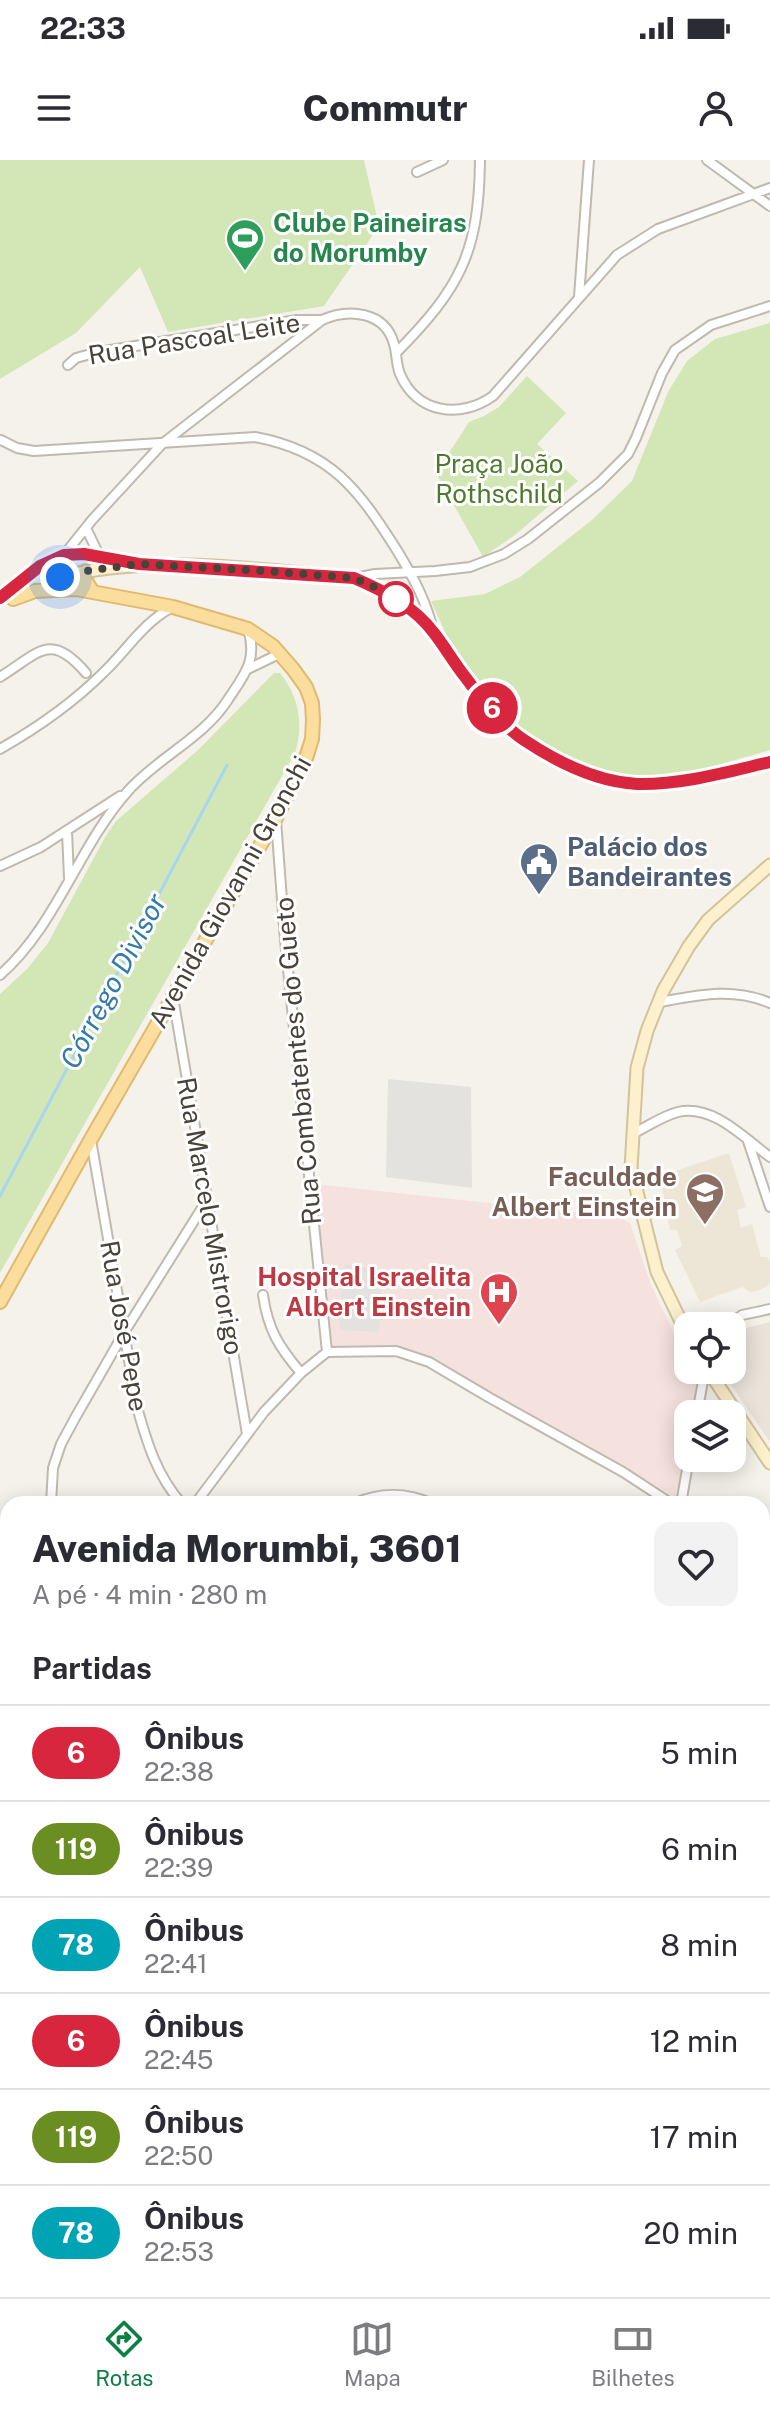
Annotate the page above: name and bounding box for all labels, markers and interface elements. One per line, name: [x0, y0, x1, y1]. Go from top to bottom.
text: 22:33: [40, 10, 126, 46]
icon: menu: [32, 86, 76, 130]
icon: person: [694, 86, 738, 130]
text: Commutr: [302, 87, 468, 129]
place label: Clube Paineiras do Morumby: [273, 207, 467, 268]
sports icon: Clube Paineiras do Morumby: [224, 217, 266, 272]
street label: Rua Pascoal Leite: [86, 306, 302, 371]
park label: Praça João Rothschild: [435, 448, 564, 509]
your location: [40, 557, 80, 597]
unlabelled marker: [379, 582, 413, 616]
line badge: 6: [466, 682, 518, 734]
text: 6: [483, 691, 501, 724]
street label: Avenida Giovanni Gronchi: [142, 750, 317, 1033]
place label: Palácio dos Bandeirantes: [567, 831, 732, 892]
public building icon: Palácio dos Bandeirantes: [518, 841, 560, 896]
water label: Córrego Divisor: [53, 887, 173, 1074]
street label: Rua Combatentes do Gueto: [268, 896, 327, 1226]
street label: Rua Marcelo Mistrorigo: [171, 1075, 250, 1357]
place label: Faculdade Albert Einstein: [491, 1161, 677, 1222]
school or university icon: Faculdade Albert Einstein: [684, 1171, 726, 1226]
street label: Rua José Pepe: [94, 1238, 155, 1414]
place label: Hospital Israelita Albert Einstein: [257, 1261, 471, 1322]
hospital icon: Hospital Israelita Albert Einstein: [478, 1271, 520, 1326]
map controls: [674, 1312, 746, 1472]
button: locate: [674, 1312, 746, 1384]
button: layers: [674, 1400, 746, 1472]
button: heart: [654, 1522, 738, 1606]
text: Avenida Morumbi, 3601: [32, 1526, 462, 1571]
text: A pé · 4 min · 280 m: [32, 1579, 267, 1610]
text: Partidas: [32, 1650, 152, 1686]
text: Ônibus: [144, 1720, 244, 1756]
text: 5 min: [661, 1735, 738, 1771]
text: 6: [67, 1736, 85, 1769]
text: 22:38: [144, 1756, 214, 1787]
text: Ônibus: [144, 1816, 244, 1852]
text: 6 min: [661, 1831, 738, 1867]
text: 119: [55, 1832, 97, 1865]
text: 22:39: [144, 1852, 213, 1883]
text: Ônibus: [144, 1912, 244, 1948]
text: 8 min: [660, 1927, 738, 1963]
text: 78: [58, 1928, 94, 1961]
text: 22:41: [144, 1948, 208, 1979]
text: Ônibus: [144, 2008, 244, 2044]
text: 12 min: [650, 2023, 738, 2059]
text: 6: [67, 2024, 85, 2057]
text: 22:45: [144, 2044, 213, 2075]
text: Ônibus: [144, 2104, 244, 2140]
text: 17 min: [650, 2119, 738, 2155]
text: 119: [55, 2120, 97, 2153]
text: 22:50: [144, 2140, 213, 2171]
text: Ônibus: [144, 2200, 244, 2236]
text: 20 min: [644, 2215, 738, 2251]
text: 78: [58, 2216, 94, 2249]
text: 22:53: [144, 2236, 214, 2267]
tab: Rotas: [95, 2317, 153, 2391]
tab: Mapa: [344, 2317, 401, 2391]
tab: Bilhetes: [591, 2317, 675, 2391]

